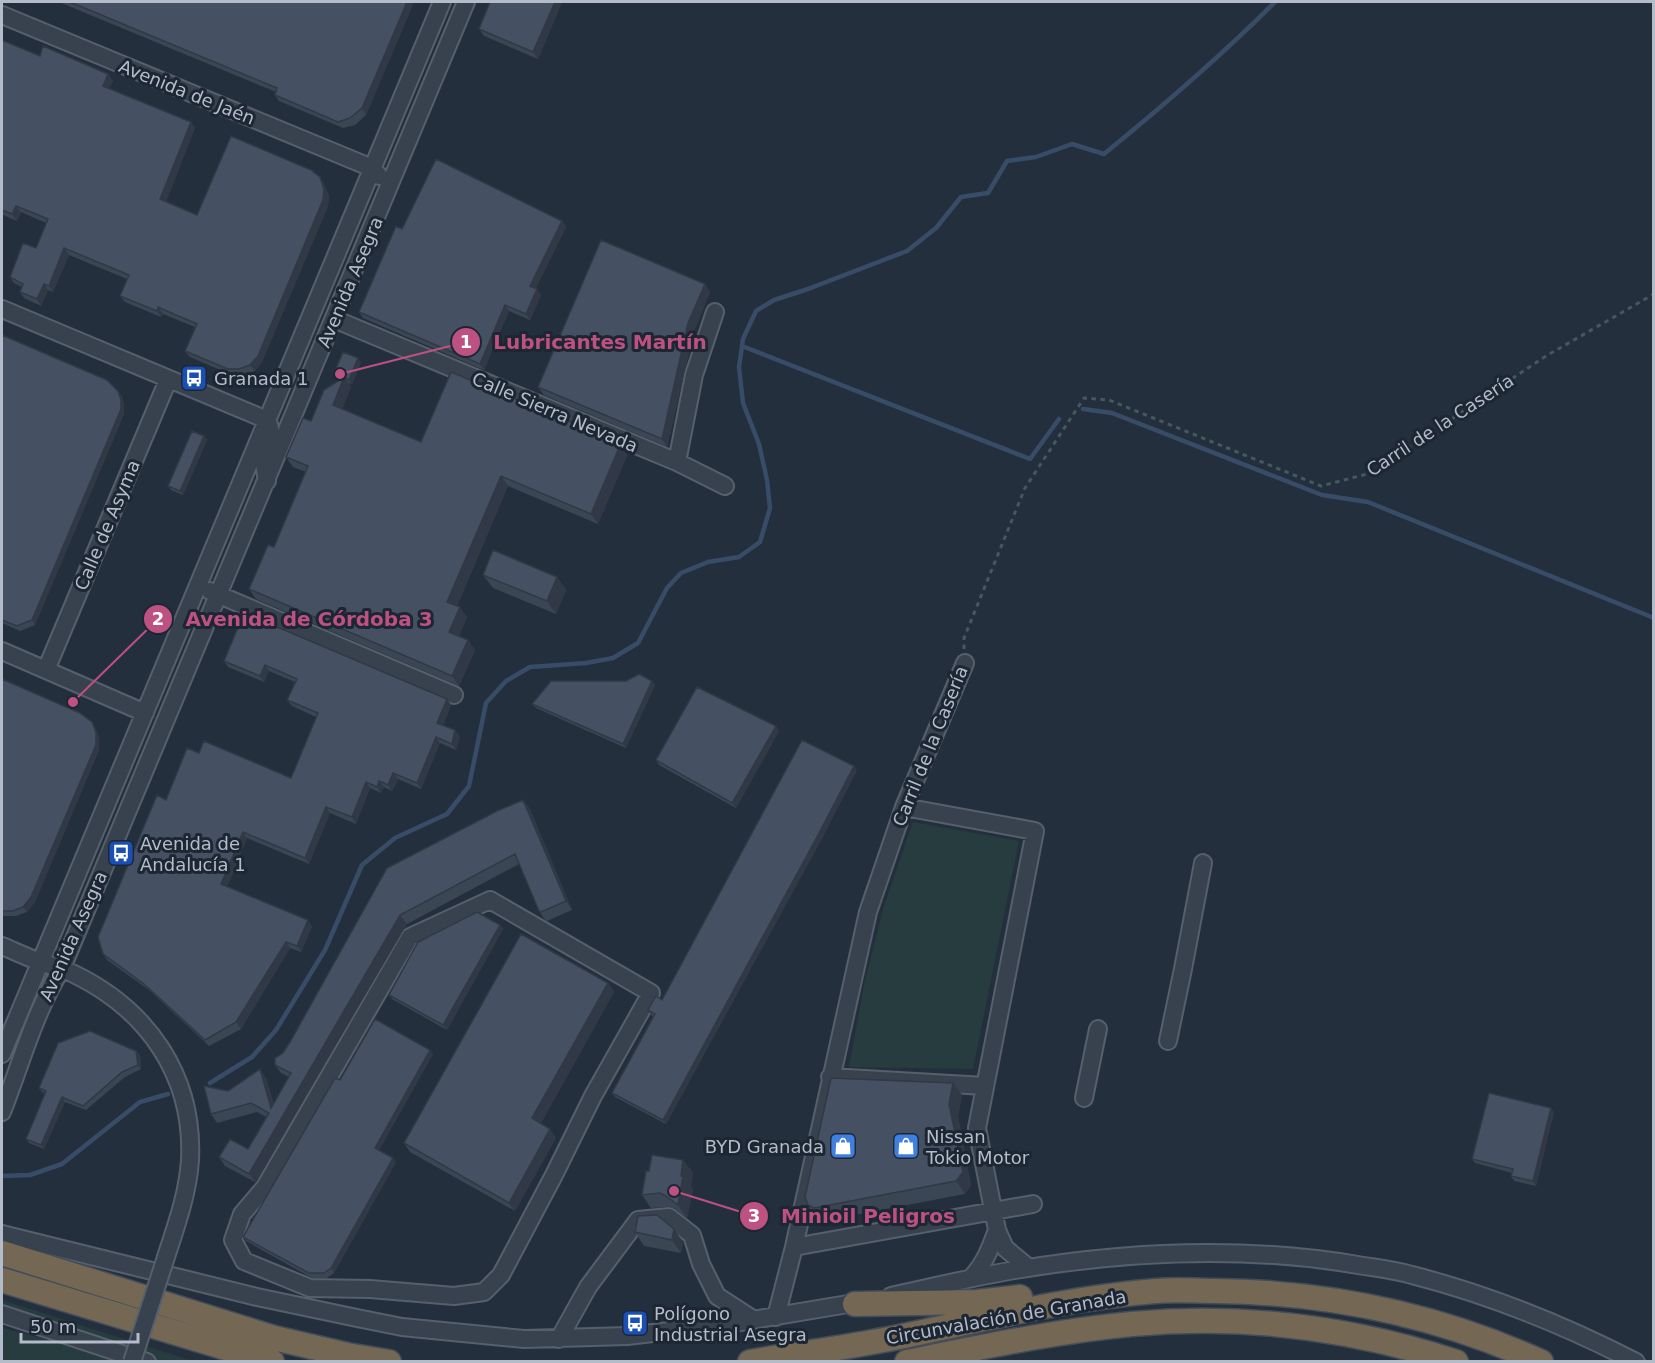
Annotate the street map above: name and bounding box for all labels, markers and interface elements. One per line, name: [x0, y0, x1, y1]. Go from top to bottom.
street label: Avenida de Jaén: [116, 55, 258, 129]
street label: Avenida Asegra: [313, 213, 387, 351]
callout: Lubricantes Martín: [451, 323, 719, 361]
text: Lubricantes Martín: [493, 330, 707, 354]
text: 1: [460, 331, 472, 352]
bus stop icon: Granada 1: [179, 363, 209, 393]
place label: Granada 1: [214, 368, 308, 389]
street label: Calle Sierra Nevada: [469, 368, 641, 456]
street label: Carril de la Casería: [1362, 370, 1518, 480]
street label: Calle de Asyma: [70, 457, 144, 593]
callout: Avenida de Córdoba 3: [143, 600, 444, 638]
text: Avenida de Córdoba 3: [185, 607, 433, 631]
text: 2: [152, 608, 164, 629]
street label: Carril de la Casería: [888, 663, 972, 829]
place label: Avenida de Andalucía 1: [140, 833, 246, 875]
bus stop icon: Avenida de Andalucía 1: [106, 838, 136, 868]
street label: Avenida Asegra: [35, 868, 111, 1004]
place label: Nissan Tokio Motor: [925, 1126, 1030, 1168]
shop icon: BYD Granada: [828, 1131, 858, 1161]
shop icon: Nissan Tokio Motor: [891, 1131, 921, 1161]
place label: BYD Granada: [705, 1136, 824, 1157]
callout: Minioil Peligros: [739, 1197, 967, 1235]
text: Minioil Peligros: [781, 1204, 955, 1228]
text: 3: [748, 1205, 760, 1226]
street label: Circunvalación de Granada: [884, 1286, 1128, 1348]
place label: Polígono Industrial Asegra: [654, 1303, 807, 1345]
scale bar: [21, 1306, 138, 1344]
bus stop icon: Polígono Industrial Asegra: [620, 1308, 650, 1338]
text: 50 m: [30, 1316, 76, 1337]

